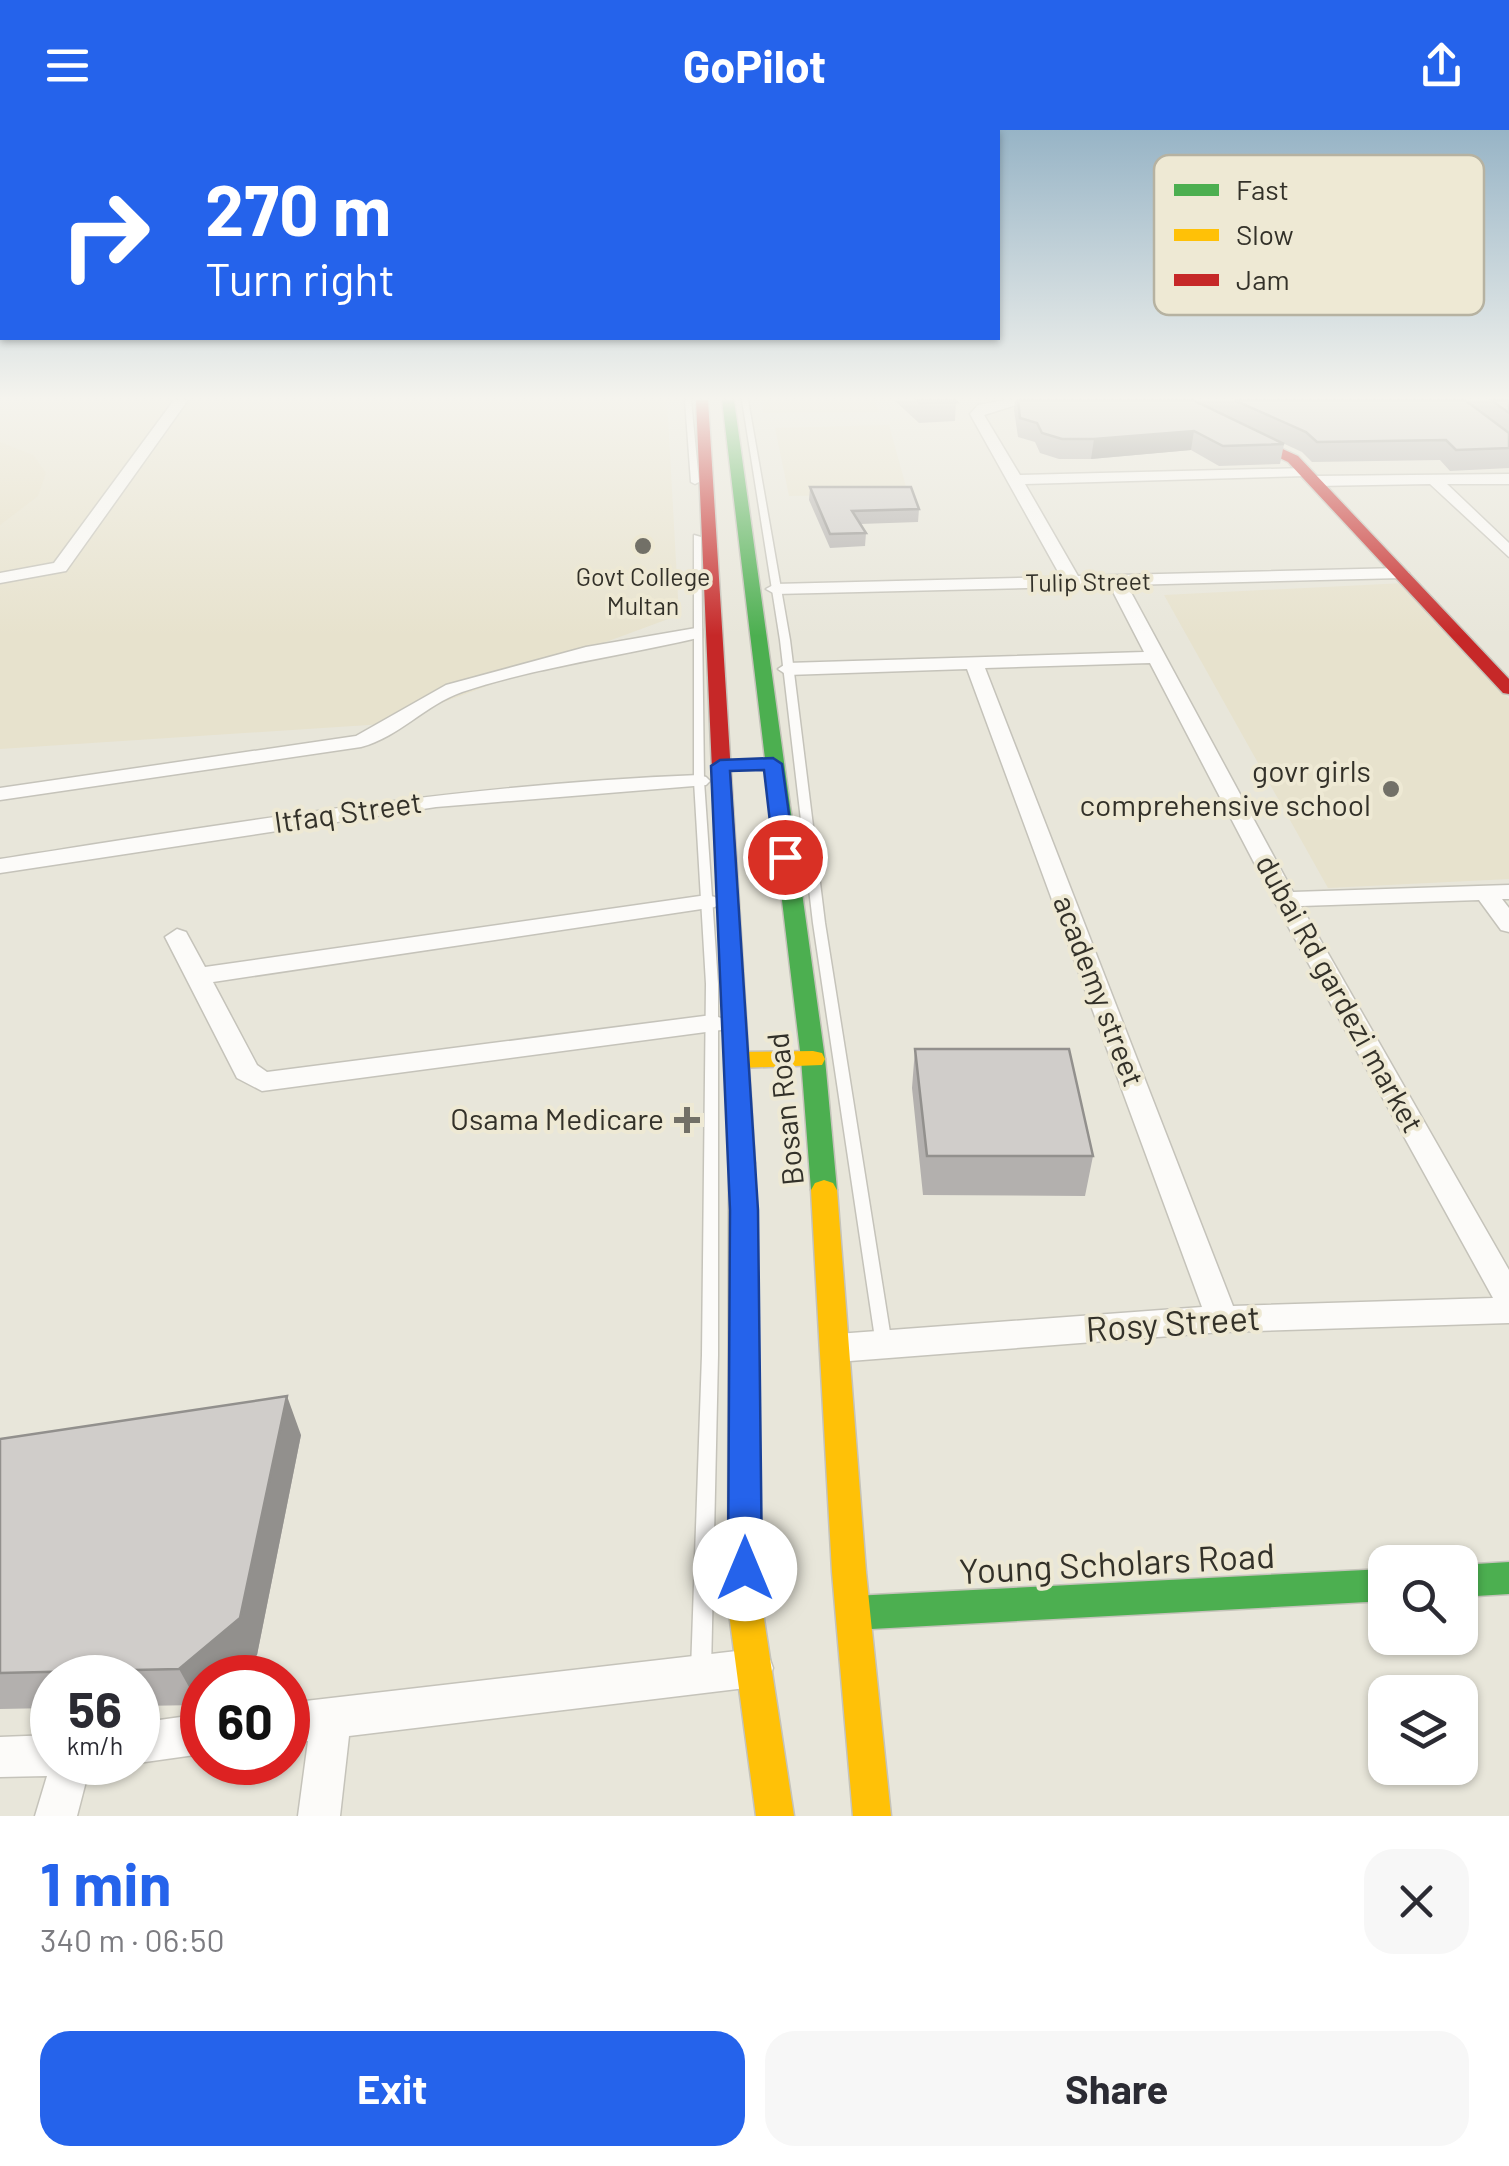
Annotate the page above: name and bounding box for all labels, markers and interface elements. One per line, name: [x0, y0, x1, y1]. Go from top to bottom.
icon: menu: [40, 38, 95, 93]
text: GoPilot: [683, 38, 826, 92]
icon: share: [1414, 38, 1469, 93]
legend: [1154, 155, 1484, 315]
text: 270 m: [205, 166, 391, 250]
icon: right: [40, 170, 170, 300]
text: Fast: [1236, 172, 1289, 206]
text: Slow: [1236, 217, 1294, 251]
text: Turn right: [205, 251, 395, 305]
text: Jam: [1236, 262, 1290, 296]
marker: Govt College Multan: [632, 535, 654, 557]
place label: Govt College Multan: [576, 561, 710, 620]
street label: Tulip Street: [1025, 565, 1151, 597]
place label: govr girls comprehensive school: [1079, 752, 1371, 822]
marker: govr girls comprehensive school: [1380, 778, 1402, 800]
street label: Itfaq Street: [272, 783, 424, 839]
pin: [743, 815, 828, 900]
icon: arrive: [758, 830, 813, 885]
street label: dubai Rd gardezi market: [1249, 848, 1432, 1138]
street label: academy street: [1047, 890, 1153, 1091]
street label: Bosan Road: [758, 1031, 810, 1187]
place label: Osama Medicare: [450, 1100, 664, 1136]
marker: Osama Medicare: [674, 1107, 700, 1133]
street label: Rosy Street: [1084, 1295, 1262, 1349]
position arrow: [693, 1517, 797, 1621]
street label: Young Scholars Road: [958, 1533, 1276, 1591]
map controls: [1368, 1545, 1478, 1785]
button: search: [1368, 1545, 1478, 1655]
speed limit sign: 60: [180, 1655, 310, 1785]
button: layers: [1368, 1675, 1478, 1785]
text: 56: [68, 1678, 122, 1738]
text: km/h: [67, 1730, 123, 1760]
text: 1 min: [40, 1846, 171, 1918]
button: close: [1364, 1849, 1469, 1954]
text: 340 m · 06:50: [40, 1920, 225, 1958]
button: Exit: [40, 2031, 745, 2146]
button: Share: [765, 2031, 1469, 2146]

